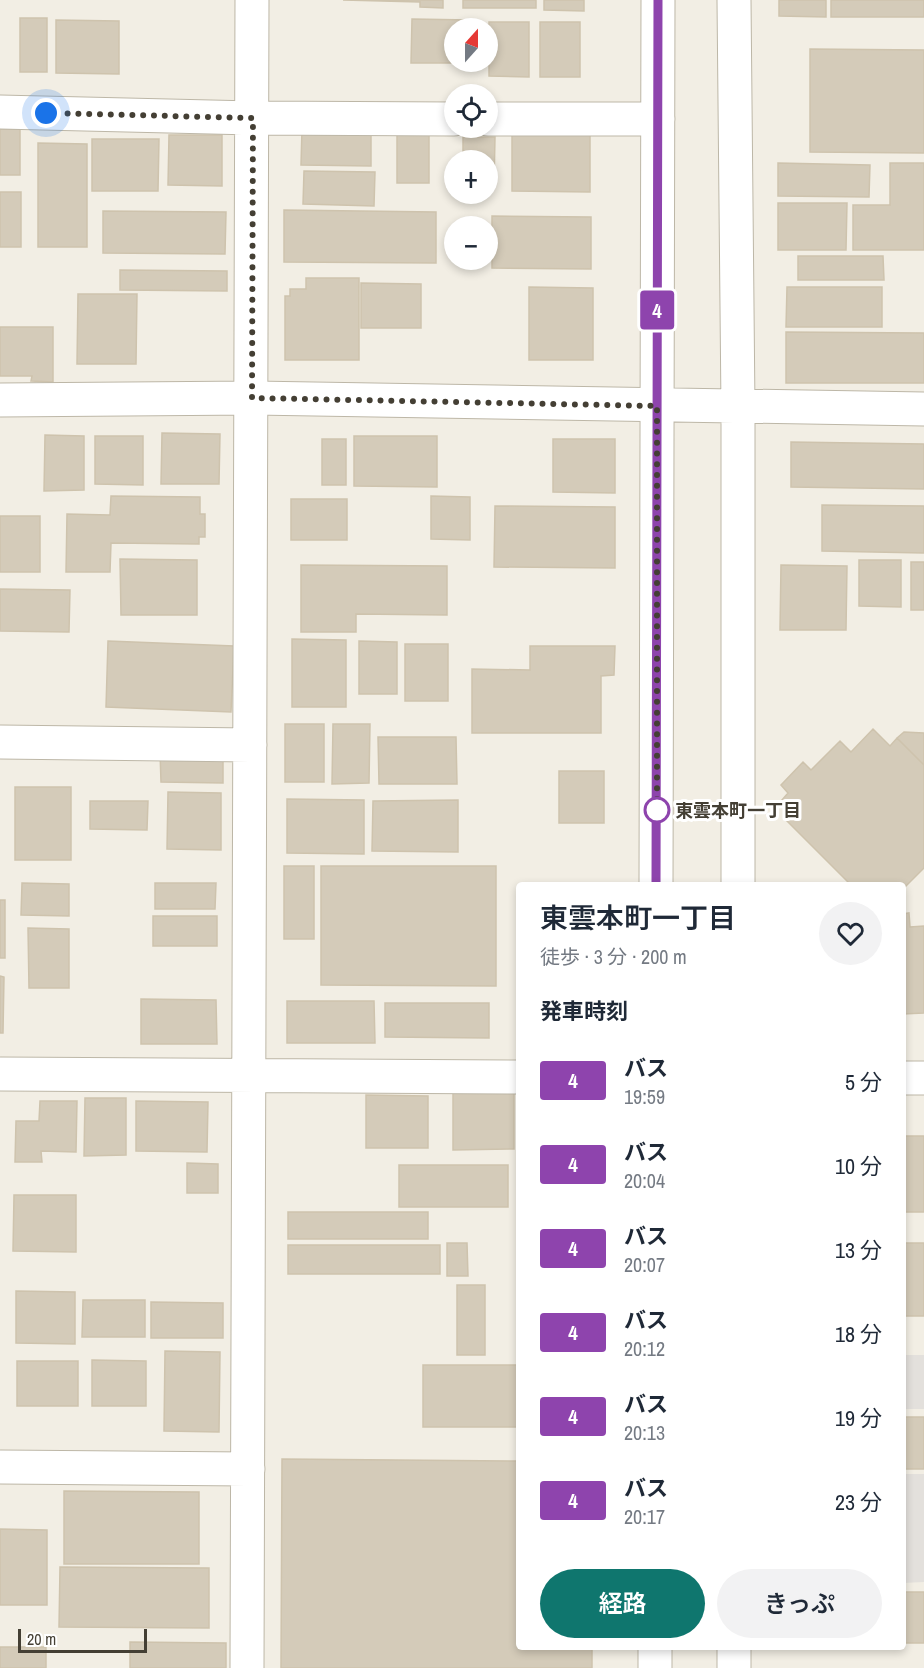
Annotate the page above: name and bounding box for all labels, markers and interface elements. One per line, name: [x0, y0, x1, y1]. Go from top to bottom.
north arrow: [444, 18, 498, 72]
map controls: [444, 18, 498, 270]
button: locate: [444, 84, 498, 138]
your location: [31, 98, 61, 128]
button: +: [444, 150, 498, 204]
button: −: [444, 216, 498, 270]
line badge: 4: [638, 290, 676, 330]
text: 4: [652, 296, 662, 325]
marker: 東雲本町一丁目: [644, 797, 670, 823]
place label: 東雲本町一丁目: [675, 798, 801, 823]
text: 東雲本町一丁目: [540, 899, 736, 937]
button: heart: [819, 902, 882, 965]
text: 徒歩 · 3 分 · 200 m: [540, 943, 687, 970]
text: 発車時刻: [540, 996, 628, 1026]
text: バス: [624, 1053, 668, 1083]
text: 4: [568, 1066, 578, 1095]
text: 5 分: [845, 1067, 882, 1097]
text: 19:59: [624, 1083, 665, 1110]
text: バス: [624, 1137, 668, 1167]
text: 4: [568, 1150, 578, 1179]
text: 10 分: [835, 1151, 882, 1181]
text: 20:04: [624, 1167, 665, 1194]
text: バス: [624, 1221, 668, 1251]
text: 4: [568, 1234, 578, 1263]
text: 13 分: [835, 1235, 882, 1265]
text: 20:07: [624, 1251, 665, 1278]
text: バス: [624, 1305, 668, 1335]
text: 4: [568, 1318, 578, 1347]
text: 18 分: [835, 1319, 882, 1349]
text: 20:12: [624, 1335, 665, 1362]
text: バス: [624, 1389, 668, 1419]
text: 4: [568, 1402, 578, 1431]
text: 19 分: [835, 1403, 882, 1433]
text: 20:13: [624, 1419, 665, 1446]
text: バス: [624, 1473, 668, 1503]
text: 4: [568, 1486, 578, 1515]
text: 23 分: [835, 1487, 882, 1517]
text: 20:17: [624, 1503, 665, 1530]
button: 経路: [540, 1569, 705, 1638]
button: きっぷ: [717, 1569, 882, 1638]
scale bar: [18, 1626, 147, 1654]
text: 20 m: [27, 1628, 56, 1650]

